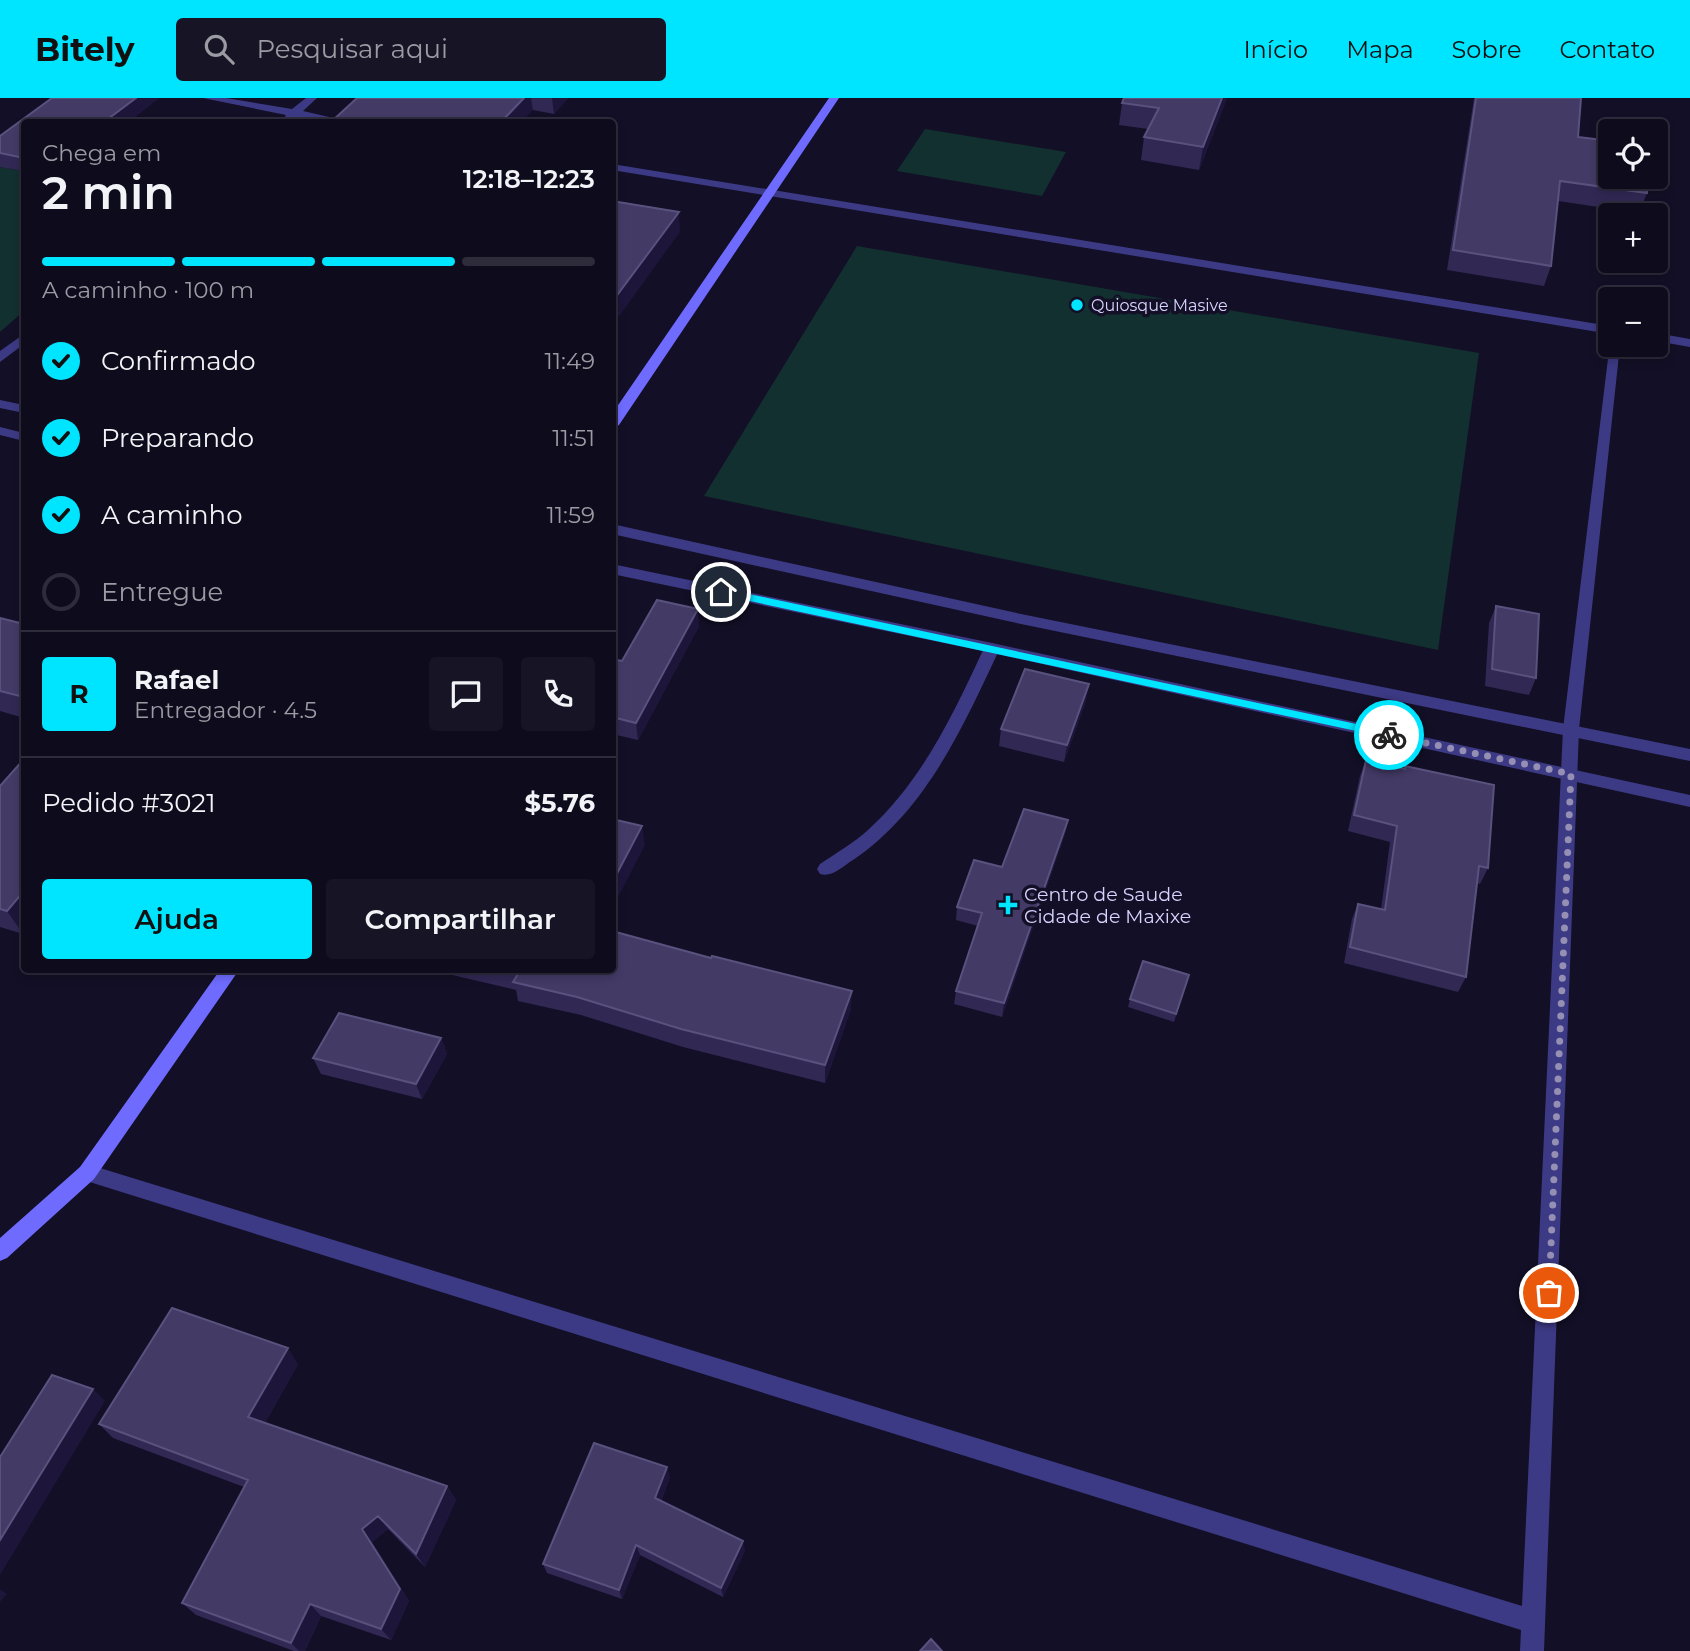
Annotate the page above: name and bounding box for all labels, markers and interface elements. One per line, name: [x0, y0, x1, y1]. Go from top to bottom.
search box: [176, 18, 666, 81]
text: Bitely: [35, 29, 134, 69]
icon: search: [200, 30, 238, 68]
text: Pesquisar aqui: [256, 33, 448, 65]
text: Início: [1243, 35, 1308, 64]
text: Mapa: [1346, 35, 1414, 64]
text: Sobre: [1452, 35, 1521, 64]
text: Contato: [1559, 35, 1655, 64]
map controls: [1598, 119, 1668, 357]
button: locate: [1598, 119, 1668, 189]
text: Chega em: [42, 139, 161, 167]
text: 12:18–12:23: [463, 163, 595, 195]
text: 2 min: [42, 164, 175, 221]
button: +: [1598, 203, 1668, 273]
text: A caminho · 100 m: [42, 276, 254, 304]
button: −: [1598, 287, 1668, 357]
place label: Quiosque Masive: [1091, 296, 1228, 315]
marker: Quiosque Masive: [1069, 297, 1085, 313]
icon: check: [42, 342, 80, 380]
text: Confirmado: [101, 345, 256, 377]
text: 11:49: [544, 347, 595, 375]
icon: check: [42, 419, 80, 457]
text: Preparando: [101, 422, 254, 454]
text: 11:51: [552, 424, 595, 452]
icon: check: [42, 496, 80, 534]
text: A caminho: [101, 499, 242, 531]
text: 11:59: [546, 501, 595, 529]
pin: [691, 562, 751, 622]
icon: home: [702, 573, 740, 611]
text: Entregue: [101, 576, 223, 608]
button: chat: [429, 657, 503, 731]
button: phone: [521, 657, 595, 731]
text: Rafael: [134, 664, 219, 696]
text: R: [69, 678, 89, 710]
text: Entregador · 4.5: [134, 696, 317, 724]
courier: [1354, 700, 1424, 770]
icon: bike: [1370, 716, 1408, 754]
text: Pedido #3021: [42, 787, 216, 819]
text: $5.76: [524, 787, 595, 819]
button: Ajuda: [42, 879, 312, 959]
button: Compartilhar: [326, 879, 595, 959]
place label: Centro de Saude Cidade de Maxixe: [1024, 883, 1191, 928]
marker: Centro de Saude Cidade de Maxixe: [998, 895, 1018, 915]
pin: [1519, 1263, 1579, 1323]
icon: bag: [1530, 1274, 1568, 1312]

